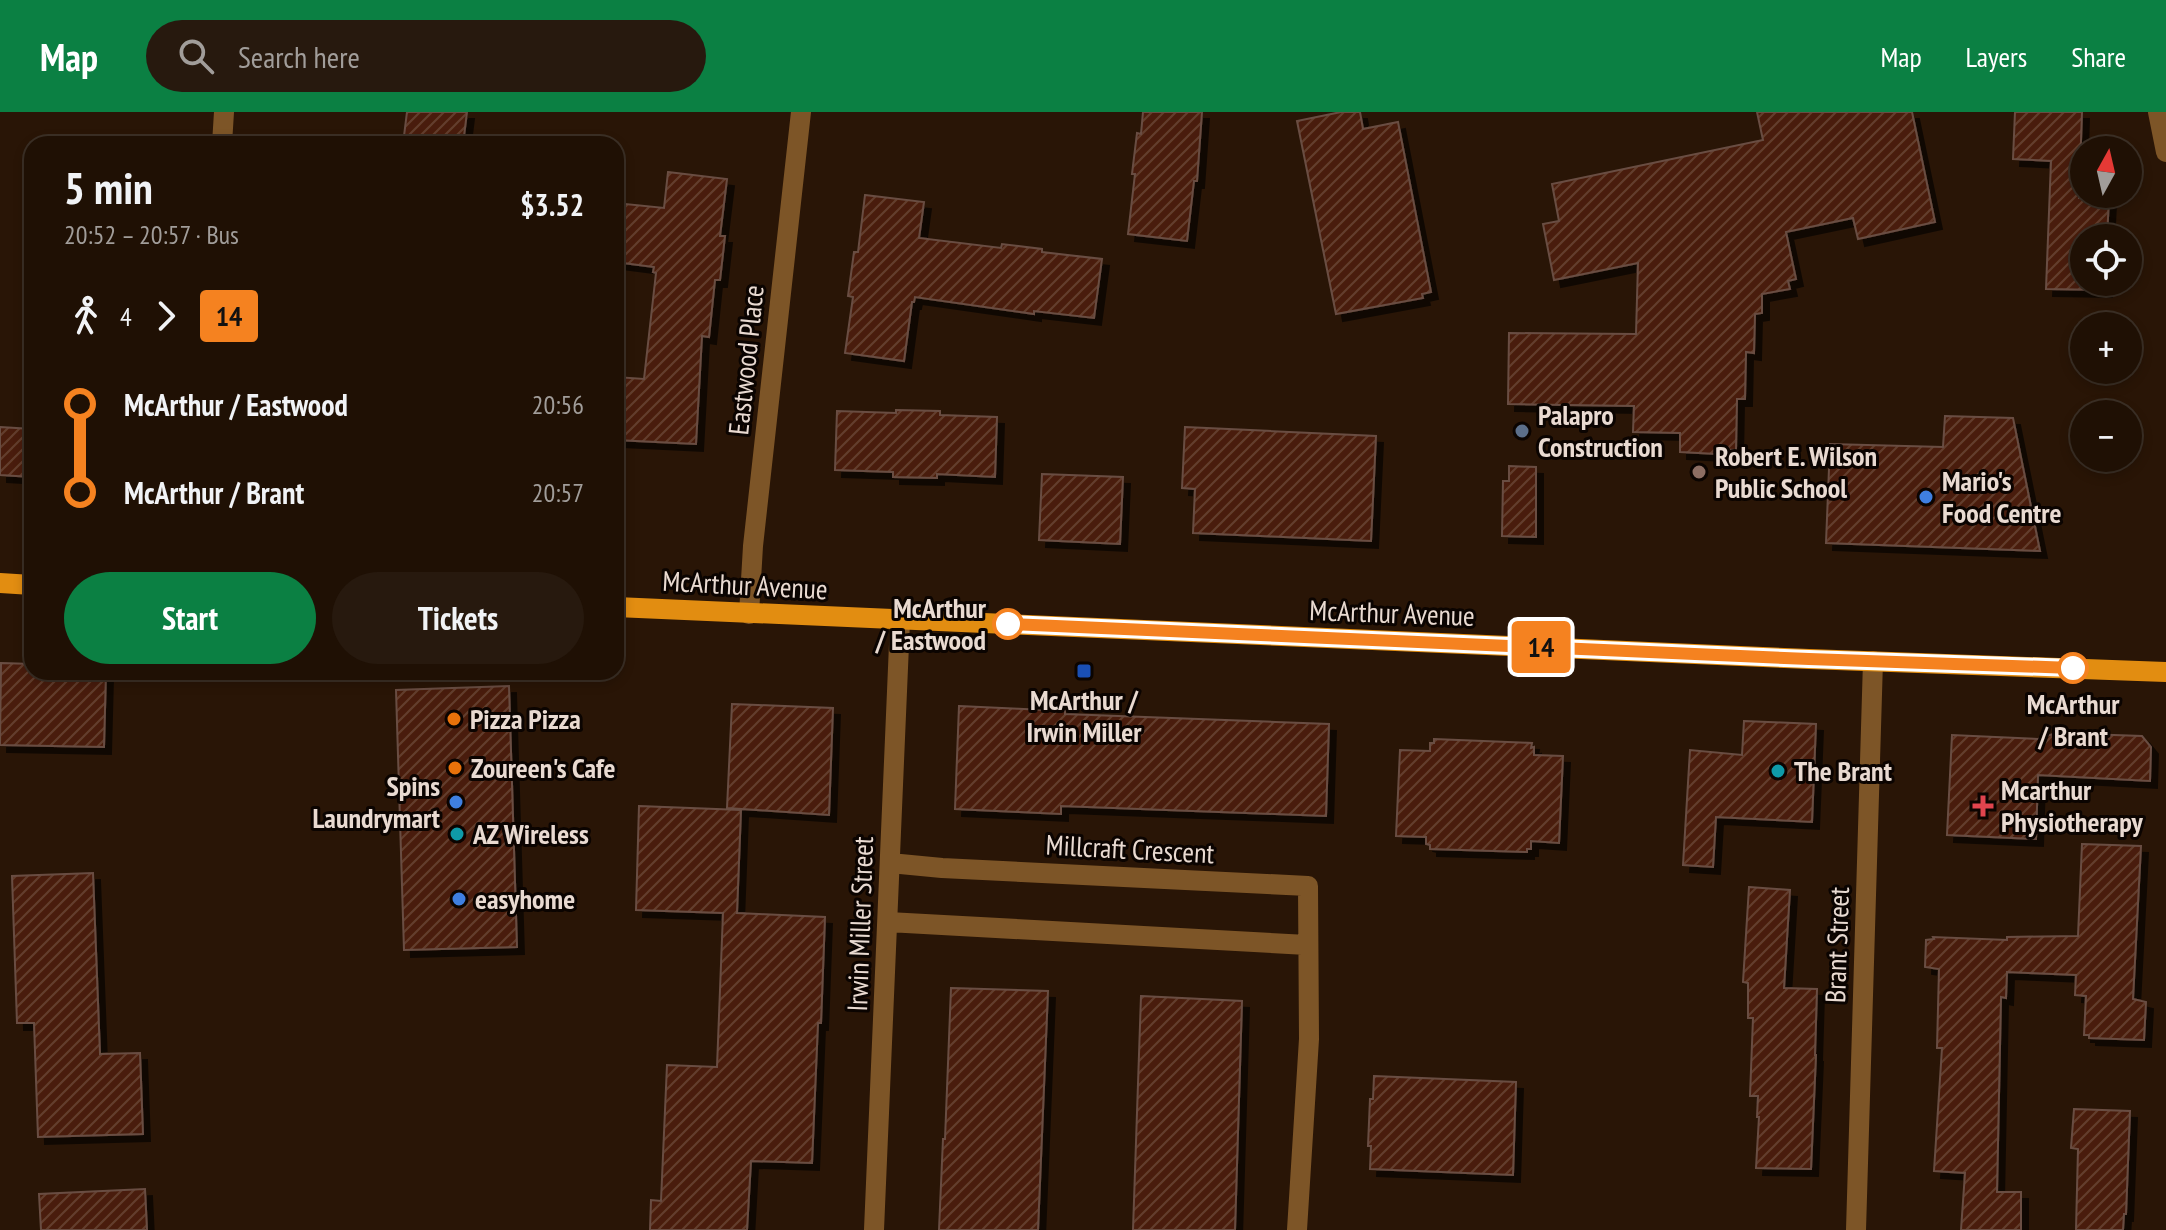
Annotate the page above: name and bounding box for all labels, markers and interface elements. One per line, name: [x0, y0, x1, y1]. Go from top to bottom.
search box: [146, 20, 706, 92]
text: Map: [40, 32, 98, 81]
icon: search: [174, 34, 218, 78]
text: Search here: [238, 37, 360, 76]
text: Map: [1880, 38, 1922, 75]
text: Layers: [1966, 38, 2027, 75]
text: Share: [2071, 38, 2126, 75]
north arrow: [2070, 136, 2142, 208]
map controls: [2070, 136, 2142, 472]
text: 5 min: [64, 159, 153, 216]
text: $3.52: [520, 185, 584, 224]
text: 20:52 – 20:57 · Bus: [64, 218, 239, 251]
button: locate: [2070, 224, 2142, 296]
street label: Eastwood Place: [719, 283, 772, 437]
icon: walk: [64, 294, 108, 338]
icon: forward: [144, 294, 188, 338]
text: 14: [216, 297, 242, 334]
text: 4: [120, 300, 132, 333]
button: +: [2070, 312, 2142, 384]
text: McArthur / Eastwood: [124, 385, 348, 424]
text: 20:56: [532, 388, 584, 421]
place label: Palapro Construction: [1538, 396, 1663, 465]
button: −: [2070, 400, 2142, 472]
marker: Palapro Construction: [1513, 422, 1531, 440]
place label: Robert E. Wilson Public School: [1715, 437, 1877, 506]
place label: Mario's Food Centre: [1942, 462, 2061, 531]
marker: Robert E. Wilson Public School: [1690, 463, 1708, 481]
text: McArthur / Brant: [124, 473, 304, 512]
text: 20:57: [532, 476, 584, 509]
marker: Mario's Food Centre: [1917, 488, 1935, 506]
street label: McArthur Avenue: [662, 562, 828, 607]
button: Start: [64, 572, 316, 664]
button: Tickets: [332, 572, 584, 664]
place label: McArthur / Eastwood: [874, 589, 987, 658]
street label: McArthur Avenue: [1309, 591, 1475, 634]
marker: McArthur / Eastwood: [993, 609, 1023, 639]
line badge: 14: [1505, 621, 1577, 673]
text: 14: [1528, 628, 1554, 665]
marker: McArthur / Brant: [2058, 653, 2088, 683]
marker: McArthur / Irwin Miller: [1075, 662, 1093, 680]
place label: McArthur / Irwin Miller: [1027, 681, 1142, 750]
place label: McArthur / Brant: [2027, 685, 2120, 754]
place label: Pizza Pizza: [470, 700, 581, 737]
marker: Pizza Pizza: [445, 710, 463, 728]
place label: Zoureen's Cafe: [471, 749, 616, 786]
place label: The Brant: [1794, 752, 1892, 789]
marker: Zoureen's Cafe: [446, 759, 464, 777]
marker: The Brant: [1769, 762, 1787, 780]
place label: Spins Laundrymart: [312, 767, 440, 836]
place label: Mcarthur Physiotherapy: [2001, 771, 2143, 840]
marker: Spins Laundrymart: [447, 793, 465, 811]
marker: Mcarthur Physiotherapy: [1972, 795, 1994, 817]
place label: AZ Wireless: [472, 815, 589, 852]
marker: AZ Wireless: [448, 825, 466, 843]
street label: Millcraft Crescent: [1045, 826, 1215, 871]
street label: Irwin Miller Street: [838, 836, 881, 1012]
place label: easyhome: [475, 880, 575, 917]
street label: Brant Street: [1816, 886, 1857, 1004]
marker: easyhome: [450, 890, 468, 908]

